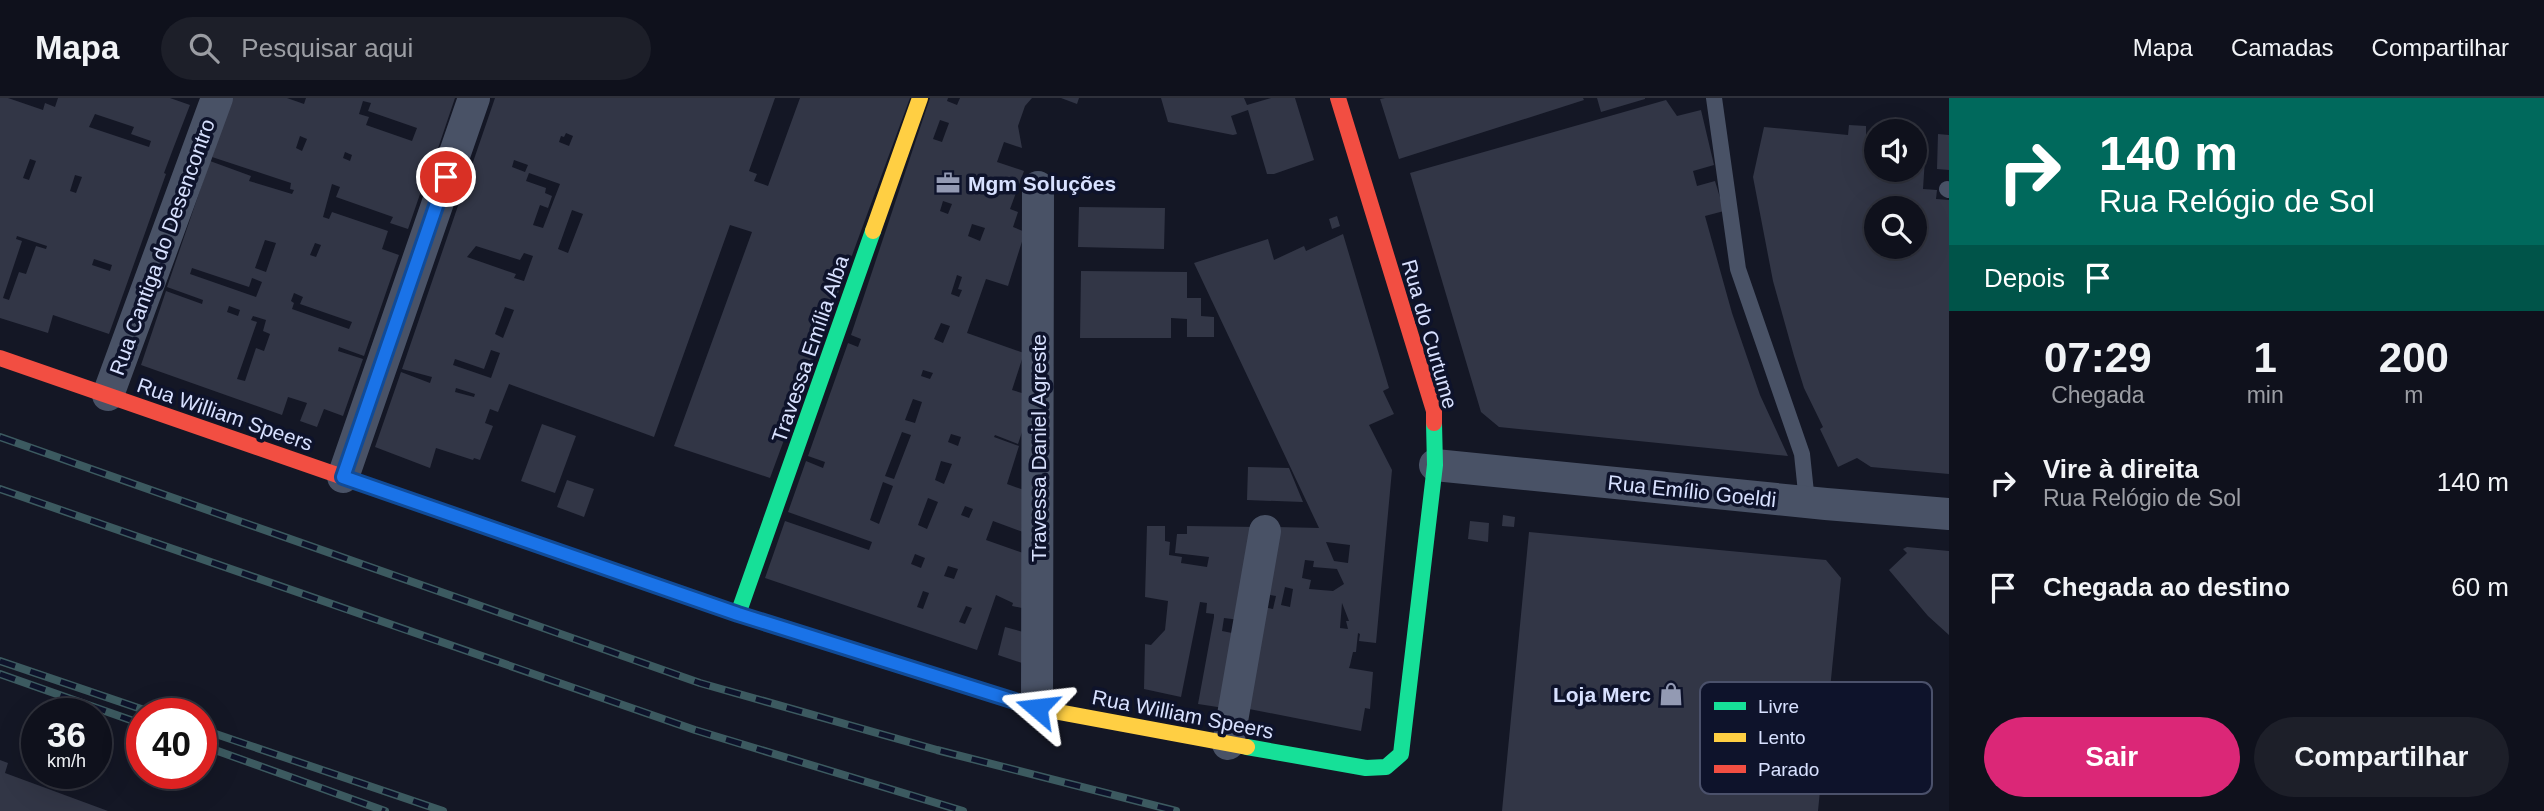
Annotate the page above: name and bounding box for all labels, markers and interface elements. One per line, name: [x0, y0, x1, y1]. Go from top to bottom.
search box: [161, 17, 651, 80]
text: Mapa: [35, 29, 119, 66]
icon: search: [185, 29, 223, 67]
text: Pesquisar aqui: [241, 33, 413, 63]
text: Mapa: [2133, 34, 2193, 61]
text: Camadas: [2231, 34, 2334, 61]
text: Compartilhar: [2372, 34, 2509, 61]
street label: Rua Cantiga do Desencontro: [105, 116, 219, 378]
map controls: [1864, 119, 1927, 259]
button: sound: [1864, 119, 1927, 182]
icon: right: [1984, 126, 2075, 217]
text: 140 m: [2099, 126, 2238, 180]
pin: [416, 147, 476, 207]
icon: arrive: [427, 158, 465, 196]
office icon: Mgm Soluções: [934, 169, 962, 197]
place label: Mgm Soluções: [968, 172, 1116, 195]
text: Rua Relógio de Sol: [2099, 183, 2375, 219]
button: search: [1864, 196, 1927, 259]
street label: Travessa Emília Alba: [767, 252, 853, 446]
street label: Rua do Curtume: [1398, 257, 1462, 411]
icon: arrive: [2079, 259, 2117, 297]
text: Depois: [1984, 263, 2065, 293]
street label: Travessa Daniel Agreste: [1027, 334, 1050, 562]
text: 07:29: [2044, 334, 2152, 381]
text: 1: [2253, 334, 2277, 381]
text: 200: [2379, 334, 2449, 381]
street label: Rua William Speers: [134, 373, 316, 455]
text: Chegada: [2051, 382, 2145, 408]
text: min: [2247, 382, 2284, 408]
text: m: [2404, 382, 2423, 408]
text: Vire à direita: [2043, 454, 2199, 484]
icon: right: [1984, 464, 2022, 502]
text: 140 m: [2437, 467, 2509, 497]
street label: Rua Emílio Goeldi: [1607, 471, 1777, 511]
text: Rua Relógio de Sol: [2043, 485, 2241, 511]
icon: arrive: [1984, 569, 2022, 607]
text: Chegada ao destino: [2043, 572, 2290, 602]
text: 60 m: [2451, 572, 2509, 602]
position arrow: [1000, 671, 1074, 745]
shop icon: Loja Merc: [1657, 680, 1685, 708]
legend: [1700, 682, 1932, 794]
place label: Loja Merc: [1553, 683, 1651, 706]
street label: Rua William Speers: [1090, 685, 1276, 743]
text: Livre: [1758, 696, 1799, 717]
speed limit sign: 40: [126, 698, 217, 789]
text: 36: [47, 715, 86, 754]
button: Sair: [1984, 717, 2240, 797]
button: Compartilhar: [2254, 717, 2509, 797]
text: Lento: [1758, 727, 1806, 748]
text: km/h: [47, 751, 86, 771]
text: Parado: [1758, 759, 1819, 780]

